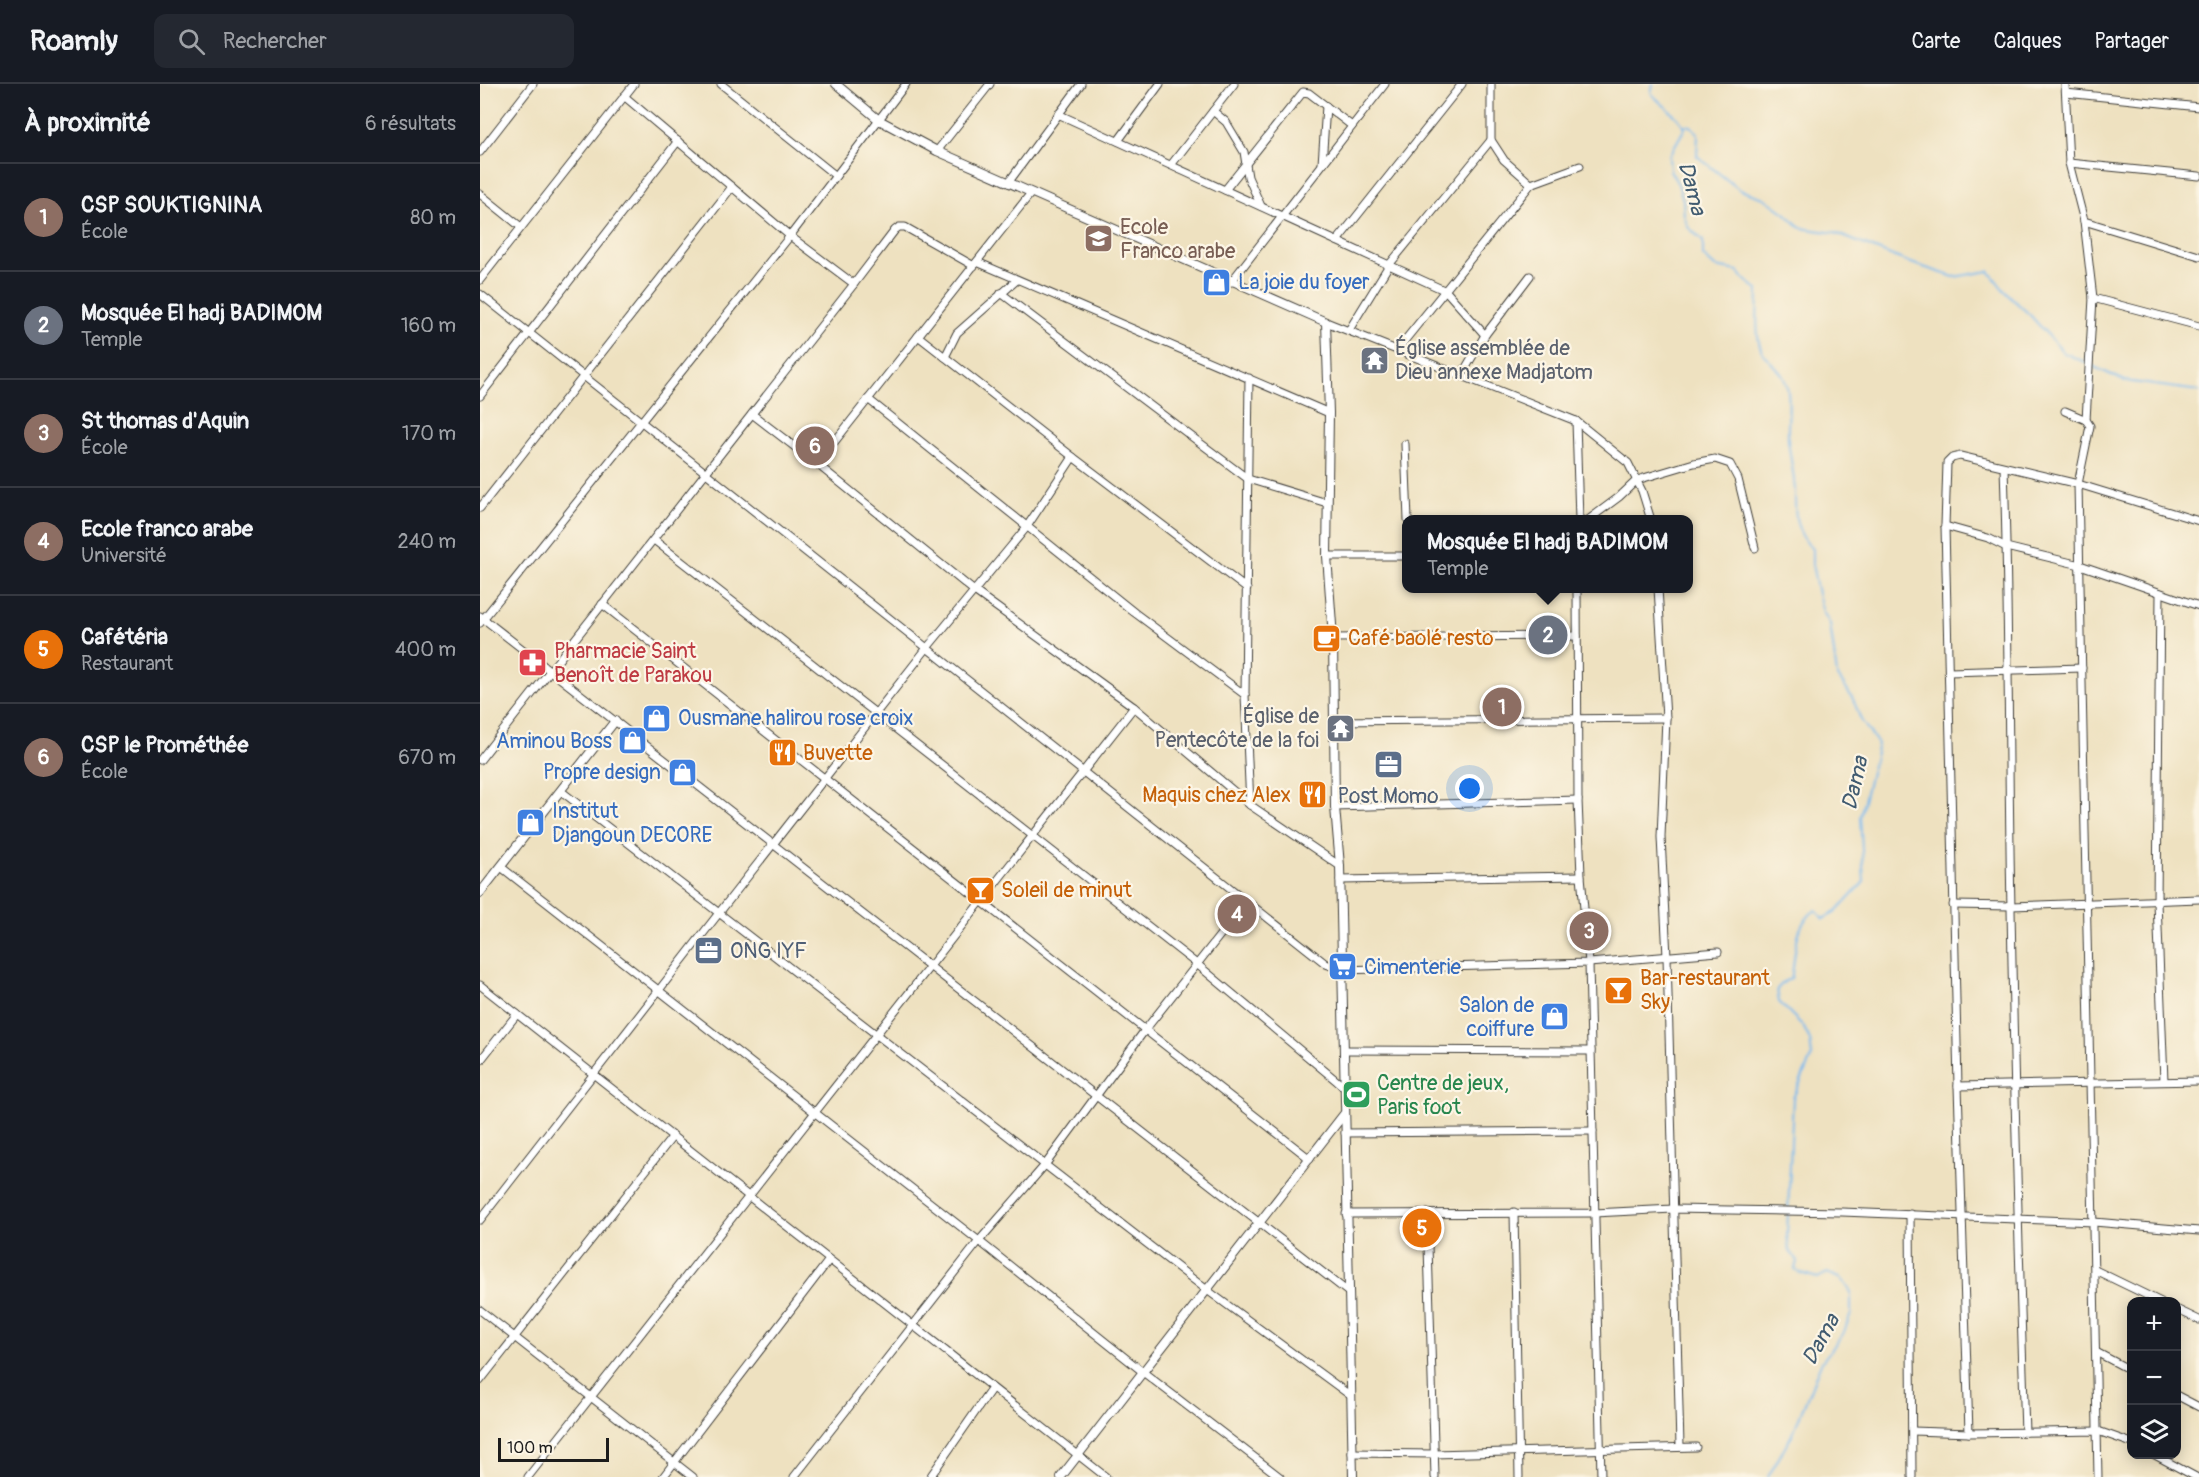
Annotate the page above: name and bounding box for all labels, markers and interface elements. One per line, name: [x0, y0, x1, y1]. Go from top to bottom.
search box: [154, 14, 574, 68]
text: Roamly: [30, 24, 118, 59]
icon: search: [175, 25, 208, 58]
text: Rechercher: [223, 27, 327, 55]
text: Carte: [1911, 28, 1960, 55]
text: Calques: [1993, 28, 2061, 55]
text: Partager: [2094, 28, 2169, 55]
text: À proximité: [24, 107, 151, 139]
text: 6 résultats: [365, 111, 456, 136]
water label: Dama: [1672, 159, 1713, 220]
text: CSP SOUKTIGNINA: [81, 191, 262, 219]
text: 1: [40, 205, 47, 230]
text: 80 m: [410, 205, 456, 230]
place label: Ecole Franco arabe: [1120, 214, 1236, 265]
text: École: [81, 219, 128, 244]
school or university icon: Ecole Franco arabe: [1083, 223, 1115, 255]
shop icon: La joie du foyer: [1201, 266, 1233, 298]
place label: La joie du foyer: [1238, 269, 1370, 296]
text: Mosquée El hadj BADIMOM: [81, 299, 322, 327]
text: 2: [38, 313, 49, 338]
text: 160 m: [401, 313, 456, 338]
text: Temple: [81, 327, 142, 352]
place label: Église assemblée de Dieu annexe Madjatom: [1395, 335, 1593, 386]
temple icon: Église assemblée de Dieu annexe Madjatom: [1358, 344, 1390, 376]
text: St thomas d'Aquin: [81, 407, 249, 435]
text: 3: [38, 421, 49, 446]
text: 170 m: [402, 421, 456, 446]
pin: 6: [796, 424, 834, 469]
text: École: [81, 435, 128, 460]
text: Ecole franco arabe: [81, 515, 253, 543]
popup: [1402, 515, 1693, 593]
text: Mosquée El hadj BADIMOM: [1427, 528, 1668, 556]
text: 4: [38, 529, 49, 554]
text: 240 m: [397, 529, 456, 554]
text: Université: [81, 543, 167, 568]
text: Temple: [1427, 556, 1488, 581]
pin: 2: [1528, 612, 1568, 658]
cafe icon: Café baolé resto: [1311, 622, 1343, 654]
text: Cafétéria: [81, 623, 168, 651]
place label: Café baolé resto: [1348, 625, 1494, 652]
text: 5: [38, 637, 49, 662]
text: 400 m: [395, 637, 456, 662]
place label: Pharmacie Saint Benoît de Parakou: [554, 638, 712, 689]
pharmacy icon: Pharmacie Saint Benoît de Parakou: [517, 647, 549, 679]
text: Restaurant: [81, 651, 173, 676]
pin: 1: [1482, 684, 1522, 730]
shop icon: Ousmane halirou rose croix: [641, 702, 673, 734]
place label: Église de Pentecôte de la foi: [1154, 703, 1320, 754]
place label: Ousmane halirou rose croix: [678, 705, 914, 732]
temple icon: Église de Pentecôte de la foi: [1324, 712, 1356, 744]
shop icon: Aminou Boss: [617, 725, 649, 757]
place label: Aminou Boss: [496, 728, 613, 755]
text: CSP le Prométhée: [81, 731, 248, 759]
restaurant icon: Buvette: [766, 737, 798, 769]
place label: Buvette: [803, 740, 873, 767]
text: 6: [38, 745, 49, 770]
text: 670 m: [398, 745, 456, 770]
office icon: Post Momo: [1372, 749, 1404, 781]
water label: Dama: [1835, 752, 1875, 813]
shop icon: Propre design: [666, 756, 698, 788]
text: École: [81, 759, 128, 784]
place label: Propre design: [543, 759, 661, 786]
your location: [1455, 774, 1484, 803]
restaurant icon: Maquis chez Alex: [1296, 779, 1328, 811]
place label: Maquis chez Alex: [1142, 782, 1291, 809]
place label: Post Momo: [1338, 783, 1438, 810]
place label: Institut Djangoun DECORE: [552, 798, 713, 849]
shop icon: Institut Djangoun DECORE: [515, 807, 547, 839]
bar icon: Soleil de minut: [964, 874, 996, 906]
place label: Soleil de minut: [1001, 877, 1132, 904]
pin: 4: [1218, 892, 1257, 936]
pin: 3: [1570, 908, 1608, 954]
office icon: ONG IYF: [693, 935, 725, 967]
place label: ONG IYF: [730, 938, 807, 965]
supermarket icon: Cimenterie: [1327, 951, 1359, 983]
place label: Cimenterie: [1364, 954, 1461, 981]
place label: Bar-restaurant Sky: [1640, 965, 1771, 1016]
bar icon: Bar-restaurant Sky: [1603, 974, 1635, 1006]
place label: Salon de coiffure: [1459, 992, 1535, 1043]
shop icon: Salon de coiffure: [1539, 1001, 1571, 1033]
place label: Centre de jeux, Paris foot: [1377, 1070, 1509, 1121]
sports icon: Centre de jeux, Paris foot: [1340, 1079, 1372, 1111]
pin: 5: [1402, 1206, 1442, 1250]
map controls: [2127, 1297, 2181, 1459]
button: +: [2127, 1297, 2181, 1351]
water label: Dama: [1796, 1308, 1847, 1370]
button: −: [2127, 1351, 2181, 1405]
button: layers: [2127, 1405, 2181, 1459]
scale bar: [498, 1435, 609, 1462]
text: 100 m: [507, 1438, 553, 1458]

